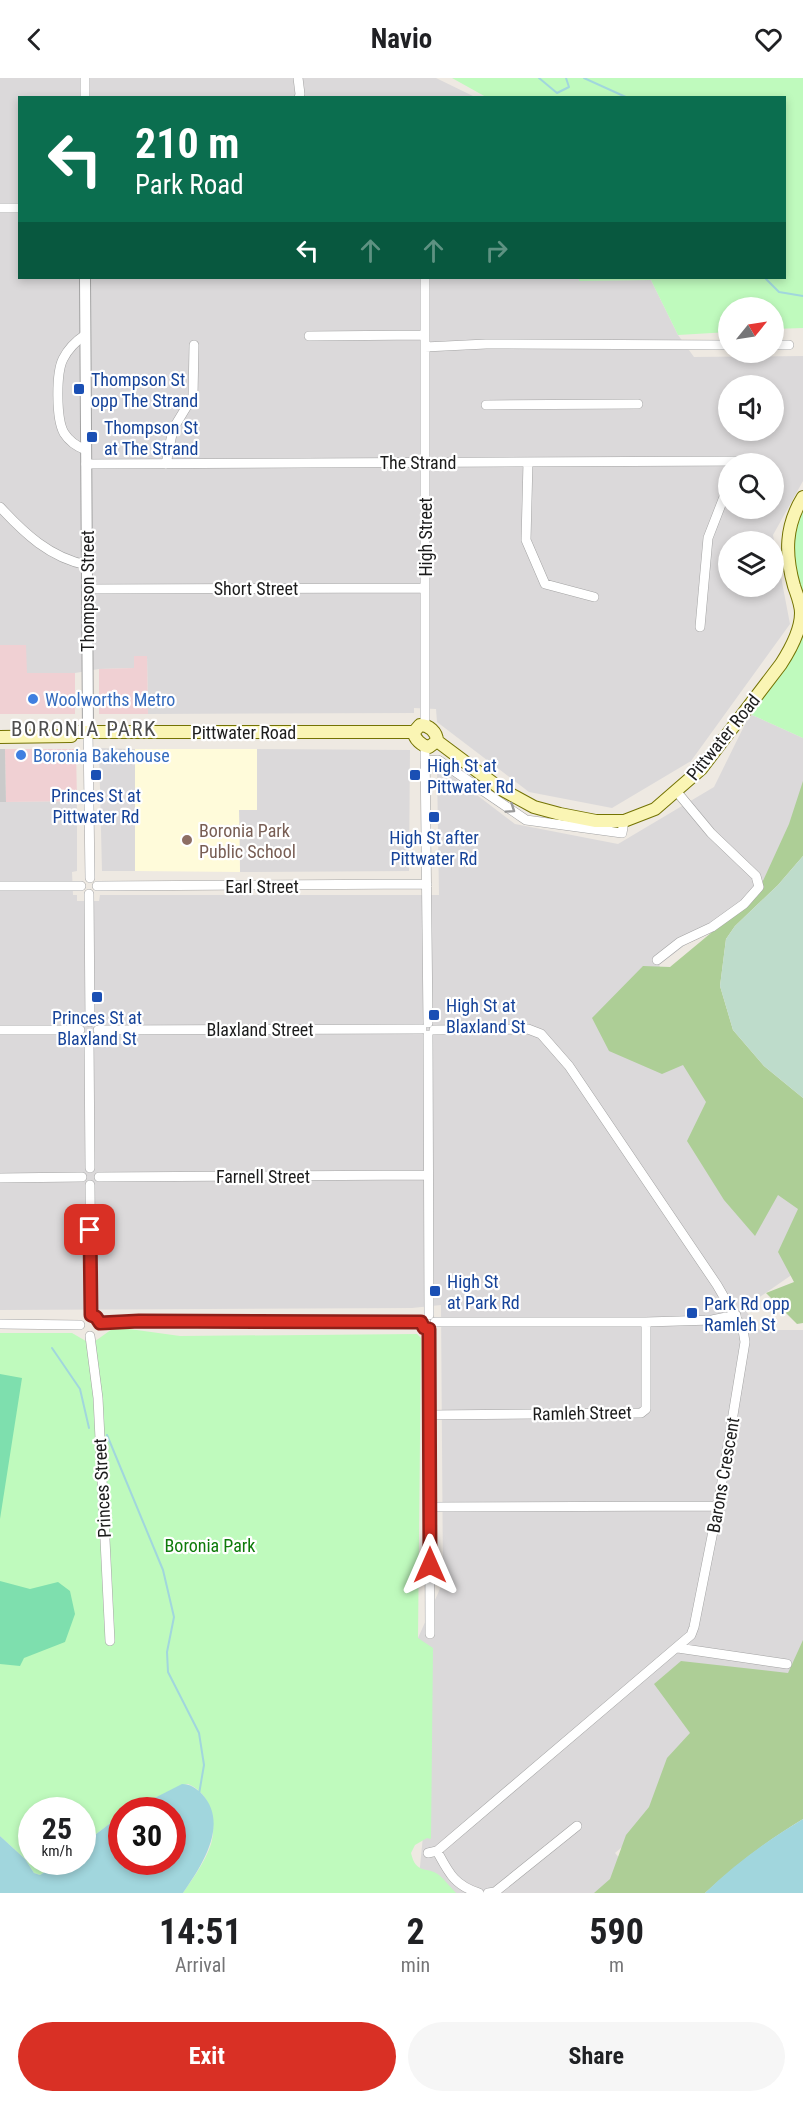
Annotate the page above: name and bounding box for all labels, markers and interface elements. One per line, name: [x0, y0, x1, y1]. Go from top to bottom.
icon: back: [18, 23, 51, 56]
text: Navio: [371, 23, 432, 55]
icon: heart: [752, 23, 785, 56]
text: 210 m: [135, 119, 240, 168]
icon: left: [36, 120, 114, 198]
text: Park Road: [135, 169, 244, 201]
icon: left: [291, 234, 324, 267]
icon: ahead: [354, 234, 387, 267]
icon: ahead: [417, 234, 450, 267]
icon: right: [480, 234, 513, 267]
north arrow: [718, 297, 784, 363]
map controls: [718, 297, 784, 597]
place label: Thompson St opp The Strand: [91, 369, 198, 411]
button: sound: [718, 375, 784, 441]
marker: Thompson St opp The Strand: [72, 382, 86, 396]
place label: Thompson St at The Strand: [104, 417, 198, 459]
marker: Thompson St at The Strand: [85, 430, 99, 444]
street label: The Strand: [380, 452, 456, 473]
button: search: [718, 453, 784, 519]
street label: High Street: [415, 497, 436, 577]
street label: Thompson Street: [77, 530, 98, 652]
button: layers: [718, 531, 784, 597]
street label: Short Street: [214, 578, 298, 599]
place label: Woolworths Metro: [45, 689, 175, 710]
street label: Pittwater Road: [682, 690, 764, 784]
marker: Woolworths Metro: [26, 692, 40, 706]
district label: BORONIA PARK: [11, 717, 157, 741]
street label: Pittwater Road: [192, 722, 296, 743]
place label: Boronia Bakehouse: [33, 745, 170, 766]
marker: Boronia Bakehouse: [14, 748, 28, 762]
place label: High St at Pittwater Rd: [427, 755, 514, 797]
marker: Princes St at Pittwater Rd: [89, 768, 103, 782]
marker: High St at Pittwater Rd: [408, 768, 422, 782]
place label: Princes St at Pittwater Rd: [51, 785, 141, 827]
one-way arrow: [504, 802, 515, 813]
marker: High St after Pittwater Rd: [427, 810, 441, 824]
place label: Boronia Park Public School: [199, 820, 296, 862]
place label: High St after Pittwater Rd: [389, 827, 479, 869]
marker: Boronia Park Public School: [180, 833, 194, 847]
street label: Earl Street: [225, 876, 299, 897]
marker: Princes St at Blaxland St: [90, 990, 104, 1004]
place label: High St at Blaxland St: [446, 995, 526, 1037]
place label: Princes St at Blaxland St: [52, 1007, 142, 1049]
marker: High St at Blaxland St: [427, 1008, 441, 1022]
street label: Blaxland Street: [206, 1019, 314, 1040]
street label: Farnell Street: [216, 1166, 310, 1187]
pin: [64, 1204, 115, 1255]
icon: arrive: [73, 1213, 106, 1246]
place label: High St at Park Rd: [447, 1271, 520, 1313]
marker: High St at Park Rd: [428, 1284, 442, 1298]
place label: Park Rd opp Ramleh St: [704, 1293, 790, 1335]
marker: Park Rd opp Ramleh St: [685, 1306, 699, 1320]
street label: Ramleh Street: [532, 1402, 632, 1424]
street label: Barons Crescent: [703, 1416, 743, 1534]
street label: Princes Street: [89, 1438, 115, 1538]
position arrow: [398, 1533, 462, 1597]
park label: Boronia Park: [165, 1535, 255, 1556]
speed limit sign: 30: [108, 1797, 186, 1875]
text: 25: [42, 1811, 72, 1846]
text: km/h: [42, 1842, 72, 1860]
text: 14:51: [159, 1911, 242, 1953]
text: 2: [406, 1911, 425, 1953]
text: 590: [589, 1911, 644, 1953]
text: Arrival: [175, 1953, 226, 1977]
text: min: [401, 1953, 430, 1977]
text: m: [609, 1953, 624, 1977]
button: Exit: [18, 2022, 396, 2091]
button: Share: [408, 2022, 785, 2091]

